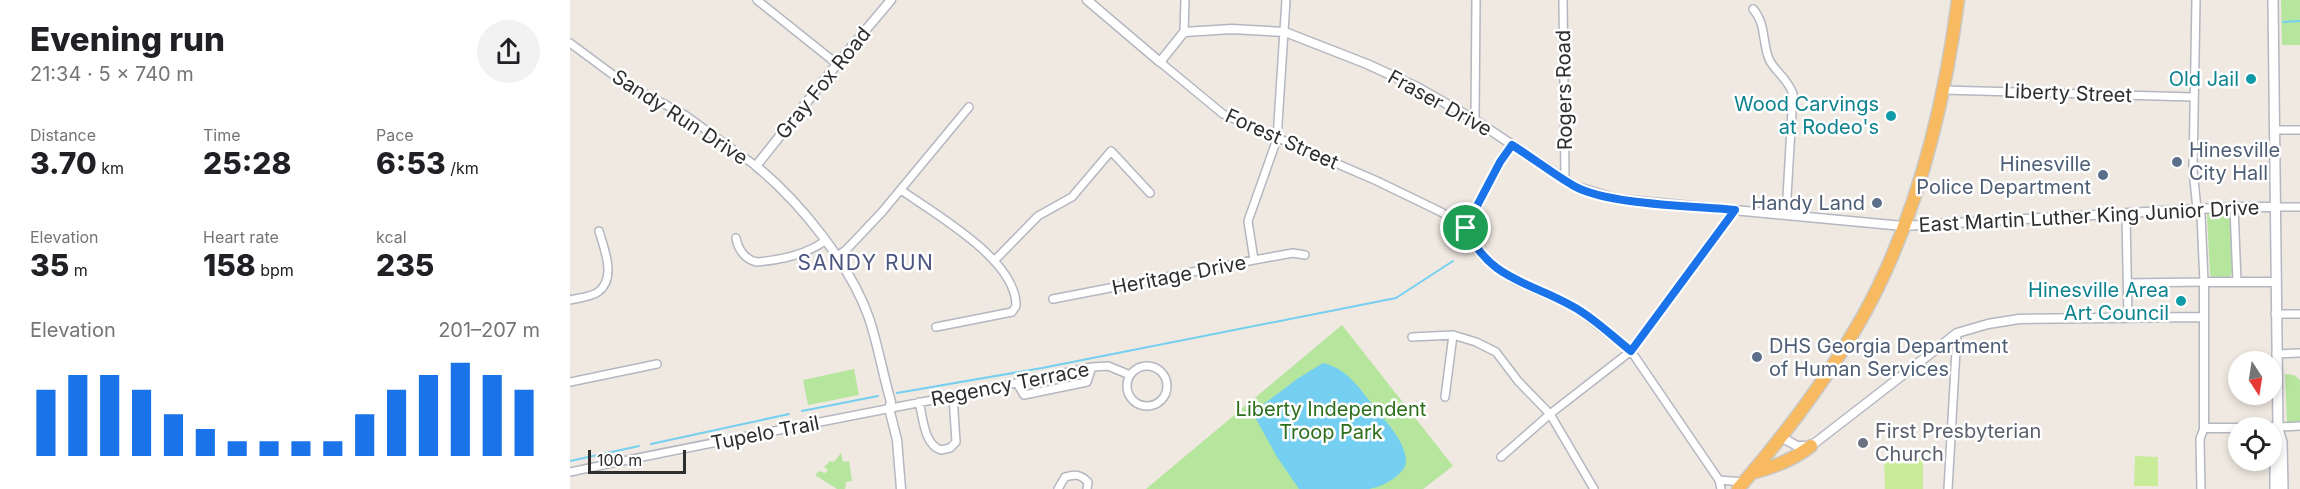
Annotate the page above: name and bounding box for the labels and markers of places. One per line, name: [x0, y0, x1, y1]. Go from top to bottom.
place label: Old Jail: [2169, 67, 2239, 91]
marker: Old Jail: [2244, 72, 2258, 86]
place label: Wood Carvings at Rodeo's: [1734, 92, 1879, 139]
marker: Wood Carvings at Rodeo's: [1884, 109, 1898, 123]
place label: Hinesville City Hall: [2189, 138, 2280, 185]
place label: Hinesville Police Department: [1916, 152, 2091, 199]
marker: Hinesville City Hall: [2170, 155, 2184, 169]
marker: Hinesville Police Department: [2096, 168, 2110, 182]
place label: Handy Land: [1751, 191, 1865, 215]
marker: Handy Land: [1870, 196, 1884, 210]
pin: [1440, 202, 1491, 253]
place label: Hinesville Area Art Council: [2028, 278, 2169, 325]
marker: Hinesville Area Art Council: [2174, 294, 2188, 308]
place label: DHS Georgia Department of Human Services: [1769, 334, 2009, 381]
marker: DHS Georgia Department of Human Services: [1750, 350, 1764, 364]
place label: First Presbyterian Church: [1875, 419, 2041, 466]
marker: First Presbyterian Church: [1856, 436, 1870, 450]

